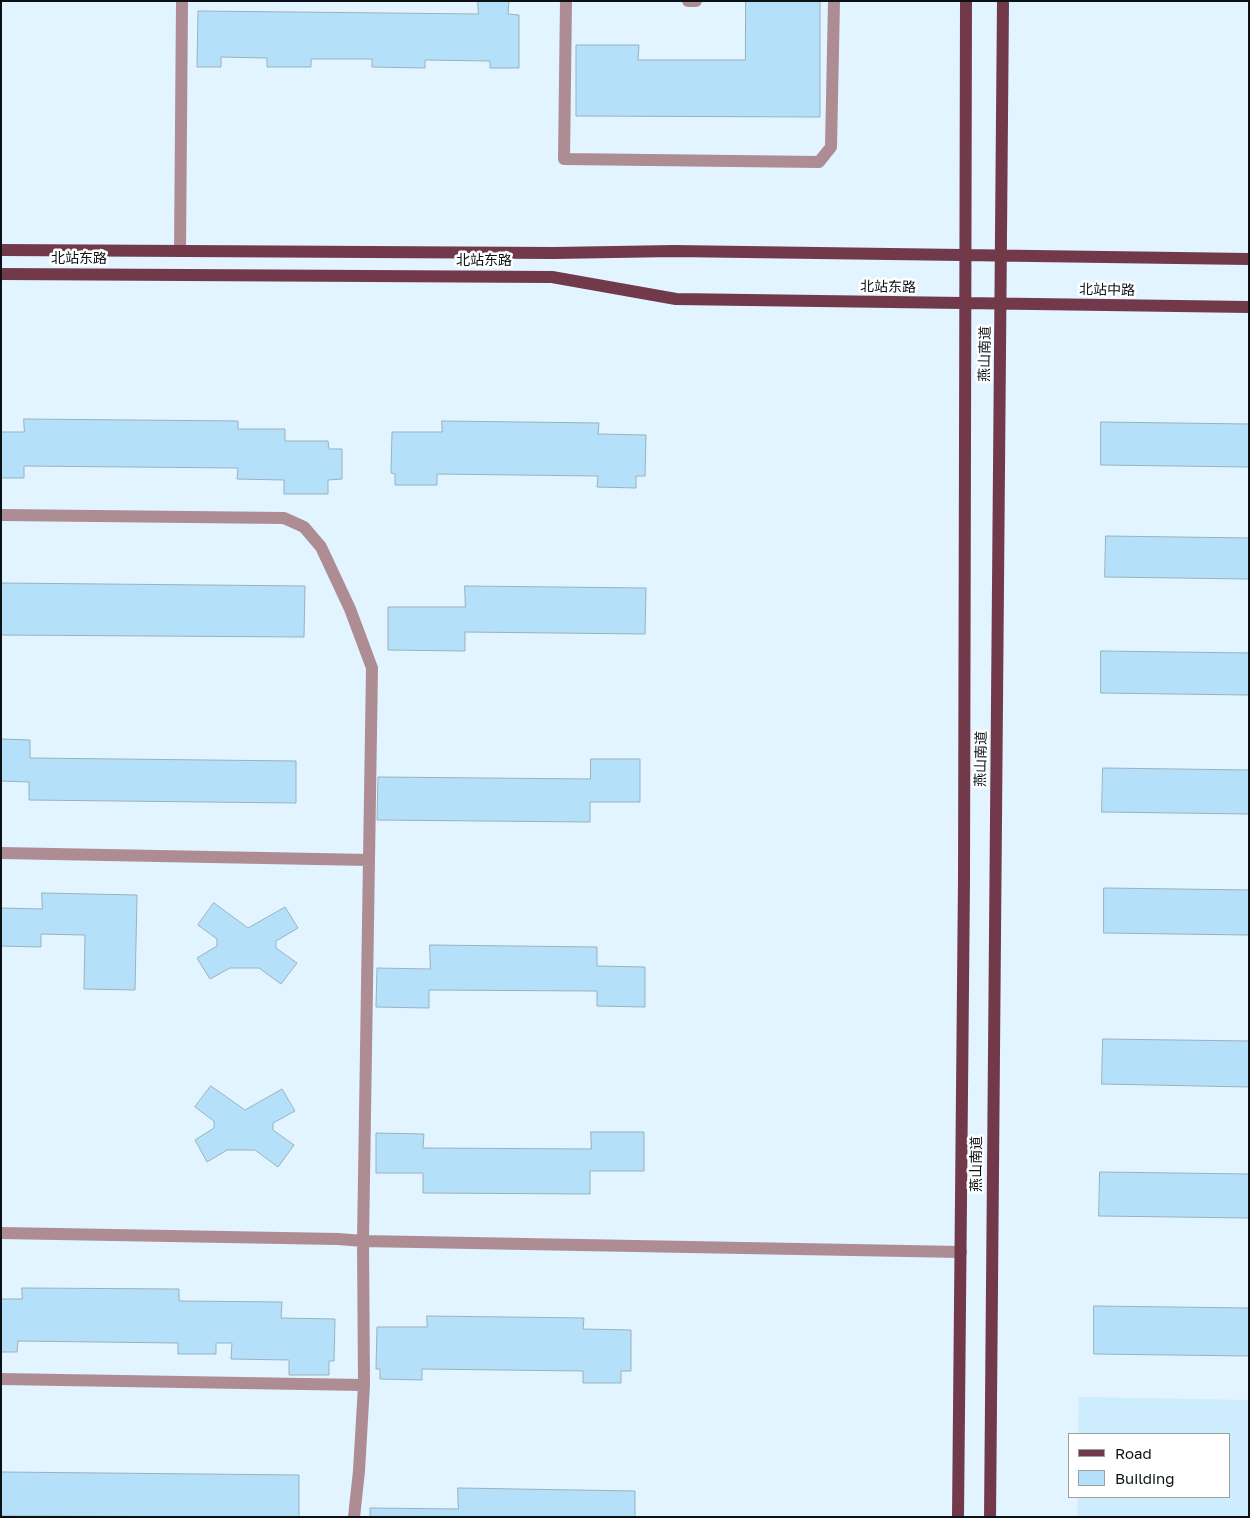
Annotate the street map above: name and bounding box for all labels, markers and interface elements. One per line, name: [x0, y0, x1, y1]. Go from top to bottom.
street label: 北站东路: [51, 251, 107, 267]
street label: 北站东路: [456, 253, 512, 269]
street label: 北站东路: [860, 278, 916, 296]
street label: 北站中路: [1079, 281, 1135, 299]
street label: 燕山南道: [976, 326, 994, 382]
street label: 燕山南道: [972, 731, 990, 787]
street label: 燕山南道: [969, 1136, 985, 1192]
legend: [1068, 1433, 1230, 1498]
text: Road: [1115, 1444, 1152, 1462]
text: Building: [1115, 1469, 1175, 1487]

